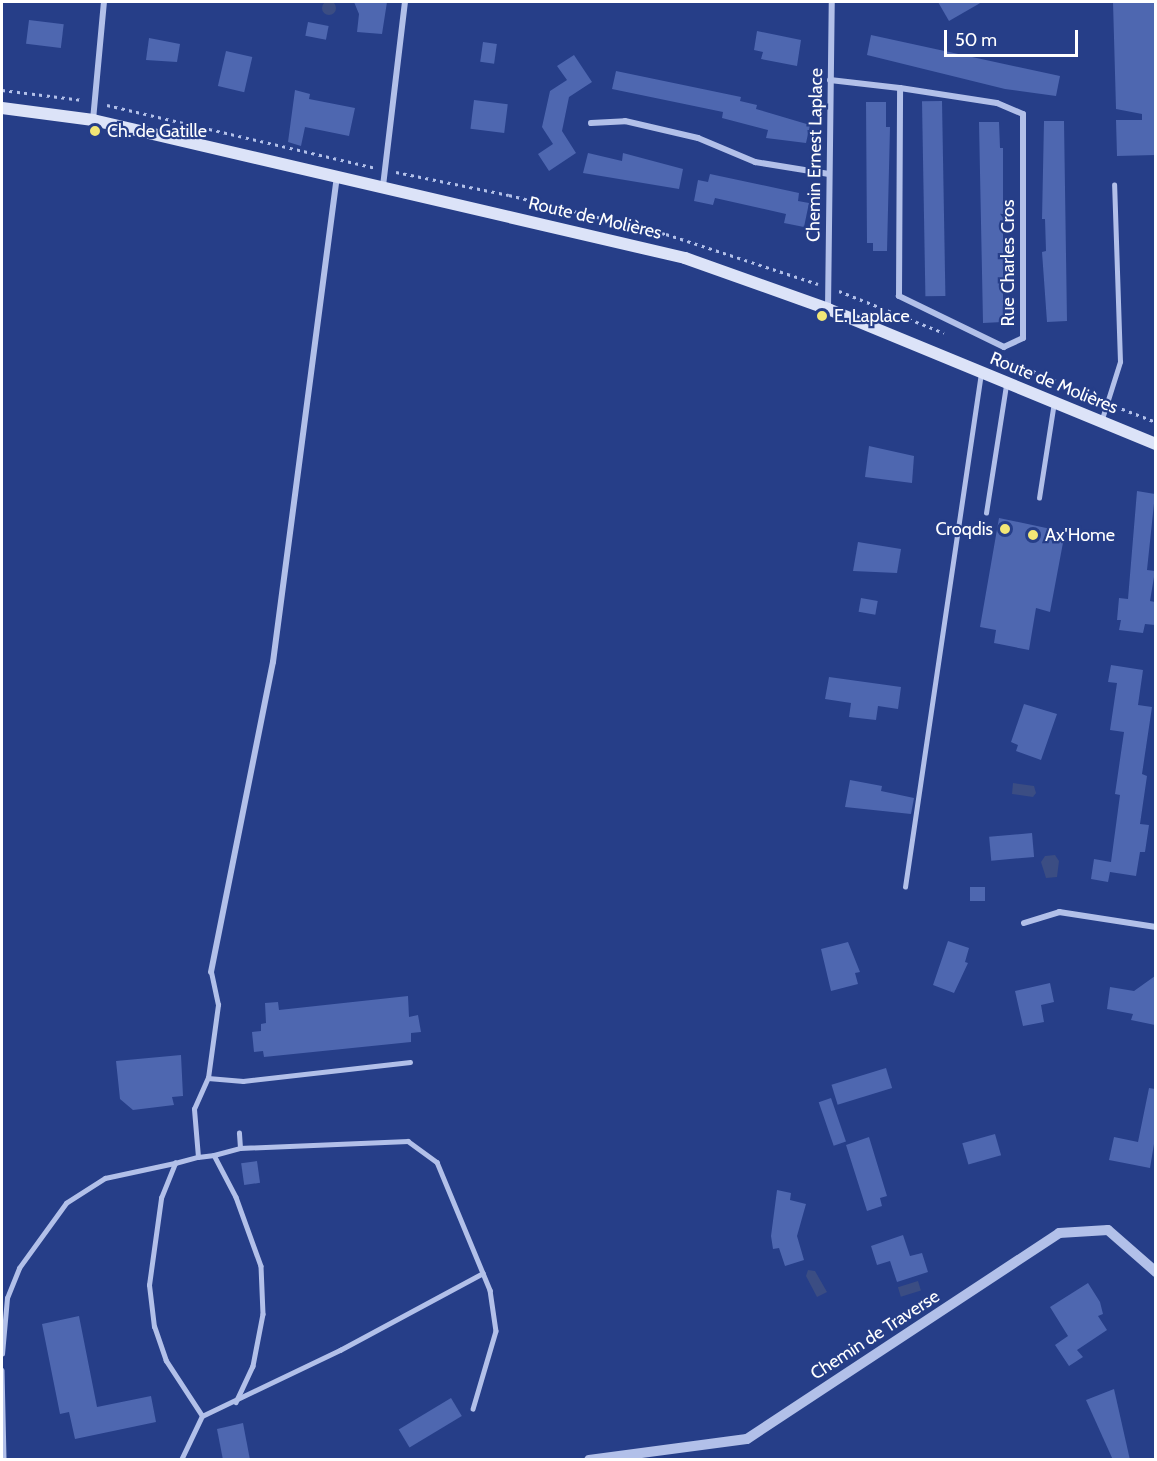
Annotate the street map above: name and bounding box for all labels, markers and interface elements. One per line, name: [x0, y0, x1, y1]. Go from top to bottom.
scale bar: [947, 18, 1080, 56]
text: 50 m: [955, 29, 997, 51]
street label: Chemin Ernest Laplace: [803, 68, 827, 242]
place label: Ch. de Gatille: [107, 120, 207, 142]
marker: Ch. de Gatille: [88, 124, 102, 138]
street label: Route de Molières: [526, 192, 664, 244]
street label: Rue Charles Cros: [997, 199, 1019, 327]
place label: E. Laplace: [834, 305, 910, 327]
marker: E. Laplace: [815, 309, 829, 323]
street label: Route de Molières: [987, 348, 1121, 418]
place label: Croqdis: [935, 518, 993, 540]
marker: Croqdis: [998, 522, 1012, 536]
place label: Ax'Home: [1045, 524, 1115, 546]
marker: Ax'Home: [1026, 528, 1040, 542]
street label: Chemin de Traverse: [807, 1285, 943, 1385]

